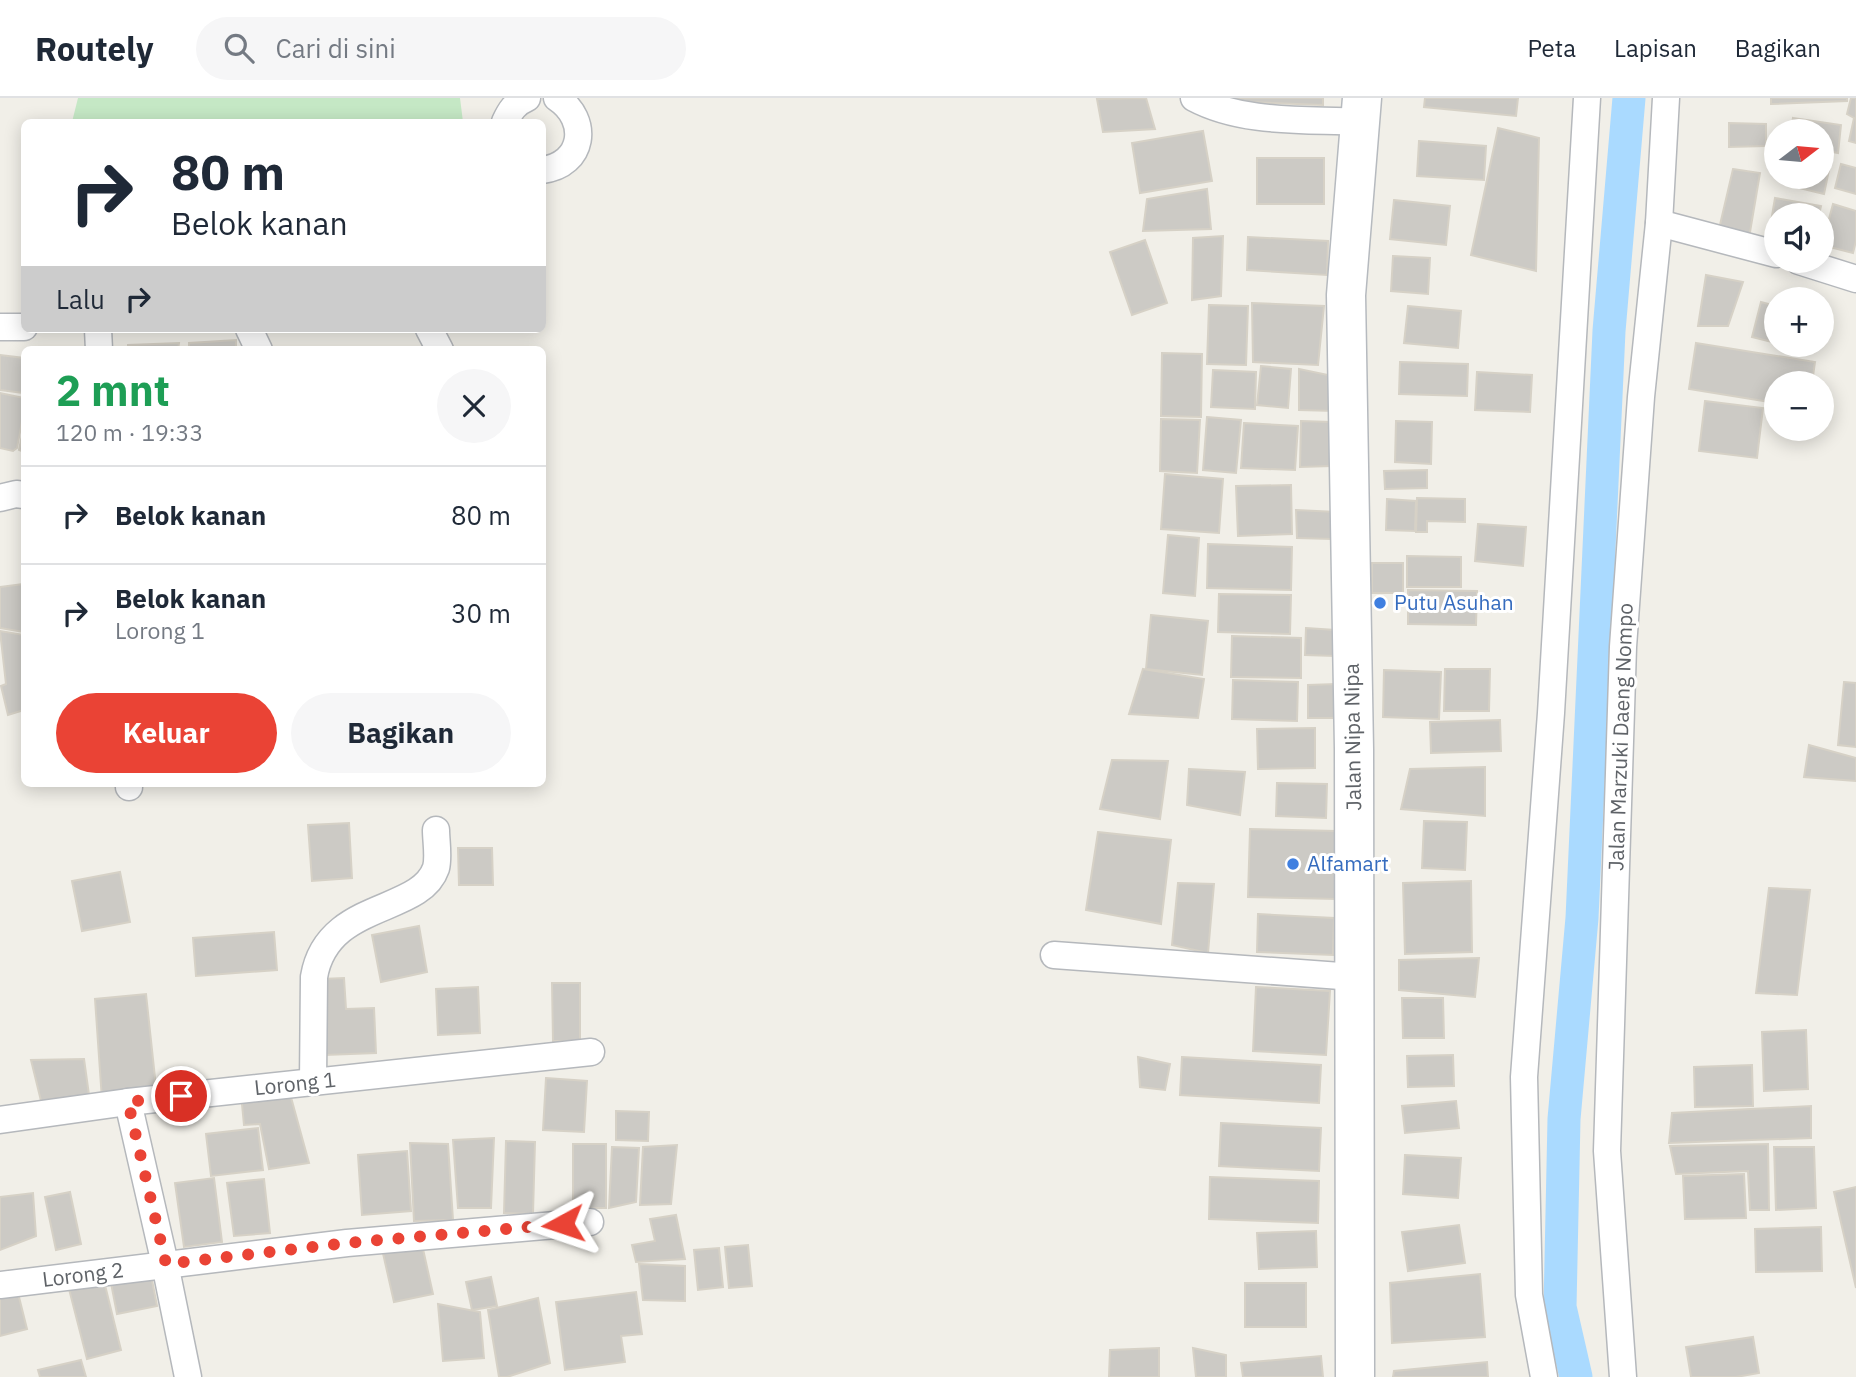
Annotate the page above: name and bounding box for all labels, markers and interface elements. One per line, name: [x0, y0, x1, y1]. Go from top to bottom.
search box: [196, 17, 686, 80]
text: Routely: [35, 27, 154, 70]
icon: search: [220, 29, 258, 67]
text: Cari di sini: [276, 31, 396, 65]
text: Peta: [1528, 32, 1576, 64]
text: Lapisan: [1614, 32, 1697, 64]
text: Bagikan: [1735, 32, 1821, 64]
north arrow: [1764, 119, 1834, 189]
map controls: [1764, 119, 1834, 441]
text: 80 m: [171, 140, 285, 203]
icon: right: [56, 147, 147, 238]
text: Belok kanan: [171, 202, 348, 244]
button: sound: [1764, 203, 1834, 273]
icon: right: [119, 280, 157, 318]
text: Lalu: [56, 282, 105, 316]
button: +: [1764, 287, 1834, 357]
text: 2 mnt: [56, 363, 170, 418]
button: close: [437, 369, 511, 443]
button: −: [1764, 371, 1834, 441]
text: 120 m · 19:33: [56, 417, 203, 447]
icon: right: [56, 496, 94, 534]
text: Belok kanan: [115, 498, 266, 532]
text: 80 m: [451, 498, 511, 532]
text: Belok kanan: [115, 581, 266, 615]
place label: Putu Asuhan: [1394, 588, 1514, 616]
icon: right: [56, 594, 94, 632]
marker: Putu Asuhan: [1372, 595, 1388, 611]
text: 30 m: [451, 596, 511, 630]
street label: Jalan Marzuki Daeng Nompo: [1601, 602, 1639, 872]
text: Lorong 1: [115, 615, 205, 645]
street label: Jalan Nipa Nipa: [1337, 663, 1367, 811]
button: Keluar: [56, 693, 277, 773]
button: Bagikan: [291, 693, 511, 773]
place label: Alfamart: [1307, 849, 1389, 877]
marker: Alfamart: [1285, 856, 1301, 872]
street label: Lorong 1: [253, 1065, 337, 1101]
pin: [151, 1066, 211, 1126]
icon: arrive: [162, 1077, 200, 1115]
position arrow: [526, 1187, 600, 1261]
street label: Lorong 2: [40, 1255, 125, 1293]

